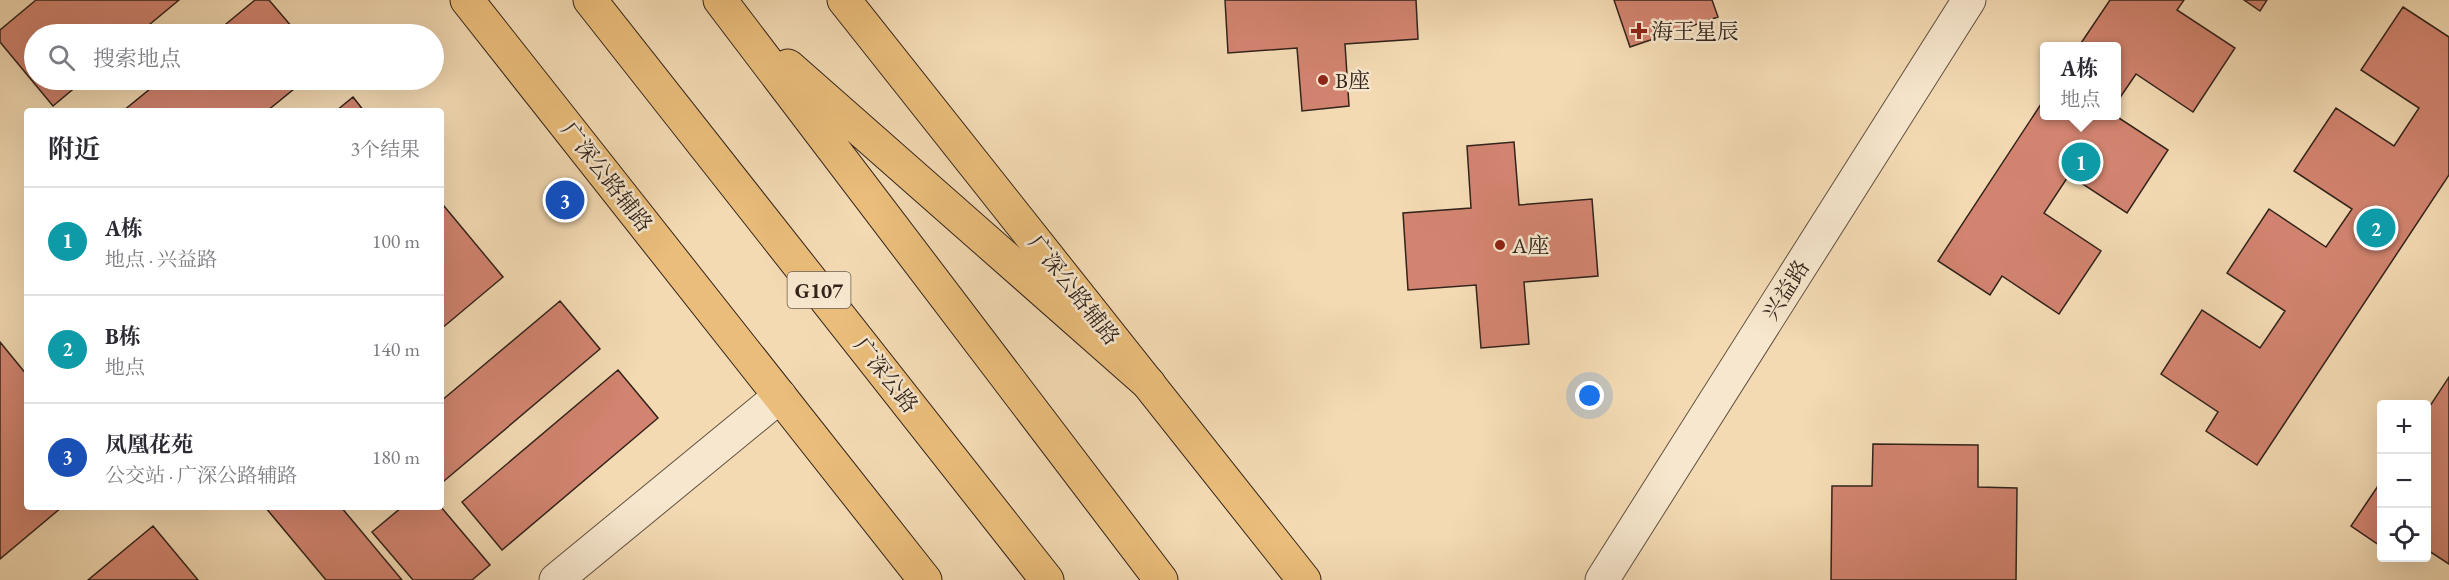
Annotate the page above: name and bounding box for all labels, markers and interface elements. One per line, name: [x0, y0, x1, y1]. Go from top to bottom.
place label: 海王星辰: [1651, 17, 1739, 46]
search box: [24, 24, 444, 90]
marker: 海王星辰: [1632, 24, 1646, 38]
icon: search: [45, 41, 78, 74]
popup: [2040, 42, 2121, 120]
text: 搜索地点: [93, 44, 181, 73]
text: A栋: [2061, 54, 2098, 83]
place label: B座: [1335, 66, 1370, 95]
marker: B座: [1316, 73, 1330, 87]
text: 地点: [2061, 86, 2101, 112]
street label: 广深公路辅路: [555, 116, 659, 238]
text: 附近: [48, 132, 100, 166]
text: 3个结果: [350, 136, 420, 162]
pin: 1: [2062, 140, 2100, 184]
pin: 3: [546, 178, 584, 222]
pin: 2: [2356, 206, 2396, 250]
text: A栋: [105, 214, 143, 243]
text: 1: [62, 228, 73, 254]
text: 100 m: [372, 228, 420, 254]
street label: 广深公路辅路: [1022, 229, 1126, 351]
place label: A座: [1511, 231, 1549, 260]
marker: A座: [1493, 238, 1507, 252]
text: 地点 · 兴益路: [105, 246, 217, 272]
street label: 兴益路: [1756, 254, 1816, 326]
road number: G107: [788, 272, 850, 308]
text: B栋: [105, 322, 141, 351]
street label: 广深公路: [847, 331, 925, 419]
text: 2: [62, 336, 73, 362]
text: 140 m: [372, 336, 420, 362]
text: 地点: [105, 354, 145, 380]
your location: [1575, 381, 1604, 410]
map controls: [2377, 400, 2431, 562]
button: +: [2377, 400, 2431, 454]
text: 凤凰花苑: [105, 430, 193, 459]
text: 3: [62, 444, 73, 470]
text: 180 m: [372, 444, 420, 470]
button: −: [2377, 454, 2431, 508]
text: 公交站 · 广深公路辅路: [105, 462, 297, 488]
button: locate: [2377, 508, 2431, 562]

